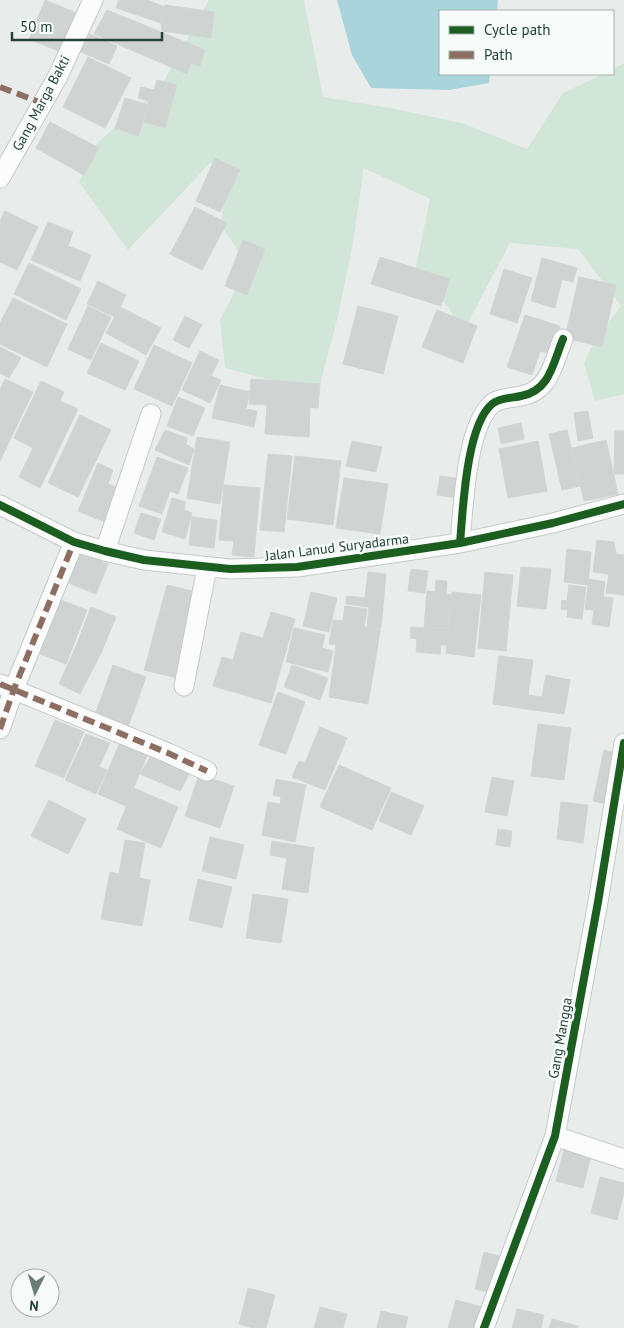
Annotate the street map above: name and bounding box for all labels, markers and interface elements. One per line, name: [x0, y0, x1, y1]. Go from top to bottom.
scale bar: [12, 10, 162, 42]
legend: [439, 10, 614, 75]
text: 50 m: [20, 17, 53, 36]
text: Cycle path: [484, 20, 550, 39]
text: Path: [484, 45, 513, 64]
street label: Gang Marga Bakti: [8, 52, 74, 154]
street label: Jalan Lanud Suryadarma: [263, 529, 410, 565]
street label: Gang Mangga: [544, 996, 576, 1080]
north arrow: [10, 1268, 60, 1318]
text: N: [28, 1297, 39, 1315]

